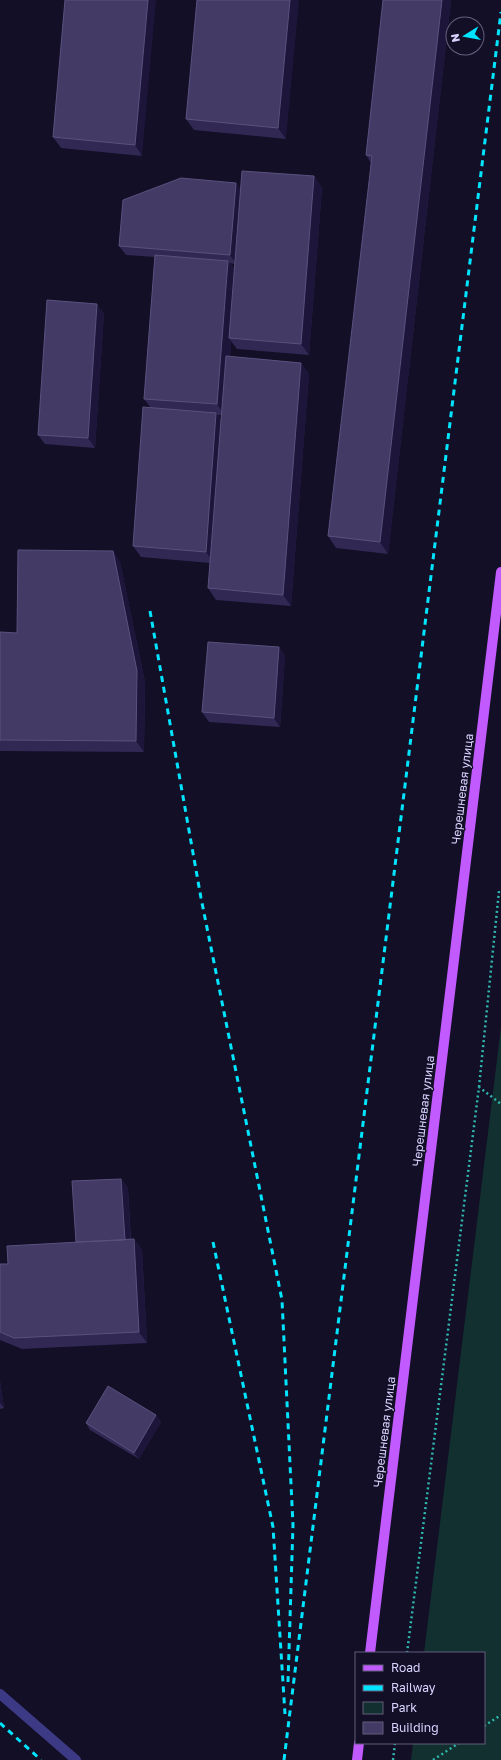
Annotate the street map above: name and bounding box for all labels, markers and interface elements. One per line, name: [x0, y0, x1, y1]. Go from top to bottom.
north arrow: [445, 16, 485, 56]
text: N: [448, 33, 462, 43]
street label: Черешневая улица: [448, 733, 476, 845]
street label: Черешневая улица: [409, 1055, 437, 1167]
street label: Черешневая улица: [370, 1376, 398, 1488]
legend: [355, 1652, 485, 1744]
text: Road: [391, 1660, 420, 1675]
text: Railway: [391, 1680, 436, 1695]
text: Park: [391, 1700, 417, 1715]
text: Building: [391, 1720, 439, 1735]

